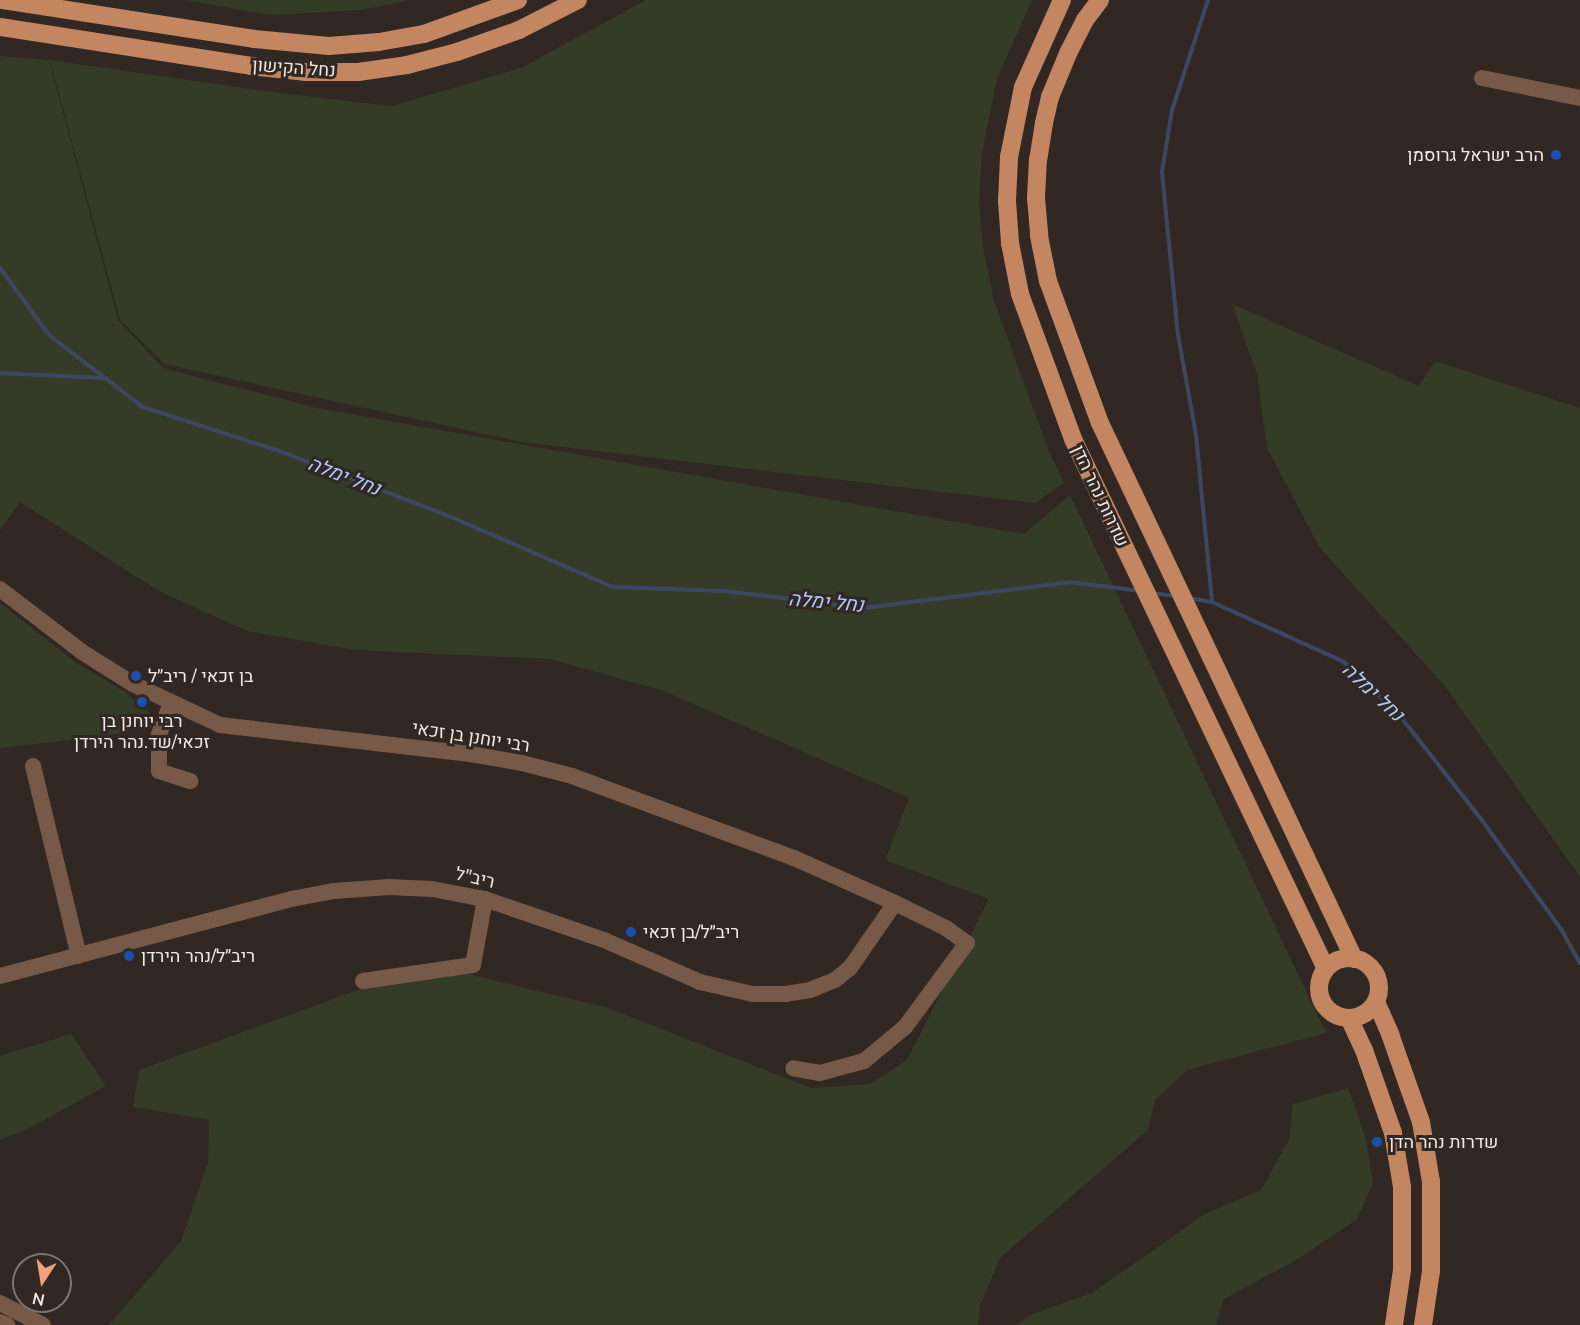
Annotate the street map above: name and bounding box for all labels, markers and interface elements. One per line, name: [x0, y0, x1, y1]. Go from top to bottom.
street label: נחל הקישון: [252, 54, 336, 82]
place label: הרב ישראל גרוסמן: [1407, 144, 1544, 166]
marker: הרב ישראל גרוסמן: [1549, 148, 1563, 162]
street label: שדרות נהר הדן: [1067, 442, 1133, 550]
water label: נחל ימלה: [304, 451, 384, 501]
water label: נחל ימלה: [787, 587, 865, 617]
water label: נחל ימלה: [1337, 657, 1409, 727]
place label: בן זכאי / ריב״ל: [148, 665, 254, 687]
marker: בן זכאי / ריב״ל: [129, 669, 143, 683]
marker: רבי יוחנן בן זכאי/שד.נהר הירדן: [135, 695, 149, 709]
place label: רבי יוחנן בן זכאי/שד.נהר הירדן: [74, 711, 210, 754]
street label: רבי יוחנן בן זכאי: [411, 717, 531, 757]
street label: ריב"ל: [453, 863, 497, 893]
place label: ריב״ל/בן זכאי: [643, 921, 739, 943]
marker: ריב״ל/בן זכאי: [624, 925, 638, 939]
place label: ריב״ל/נהר הירדן: [141, 945, 255, 967]
marker: ריב״ל/נהר הירדן: [122, 949, 136, 963]
place label: שדרות נהר הדן: [1389, 1131, 1498, 1153]
marker: שדרות נהר הדן: [1370, 1135, 1384, 1149]
north arrow: [12, 1253, 72, 1313]
text: N: [31, 1287, 47, 1311]

